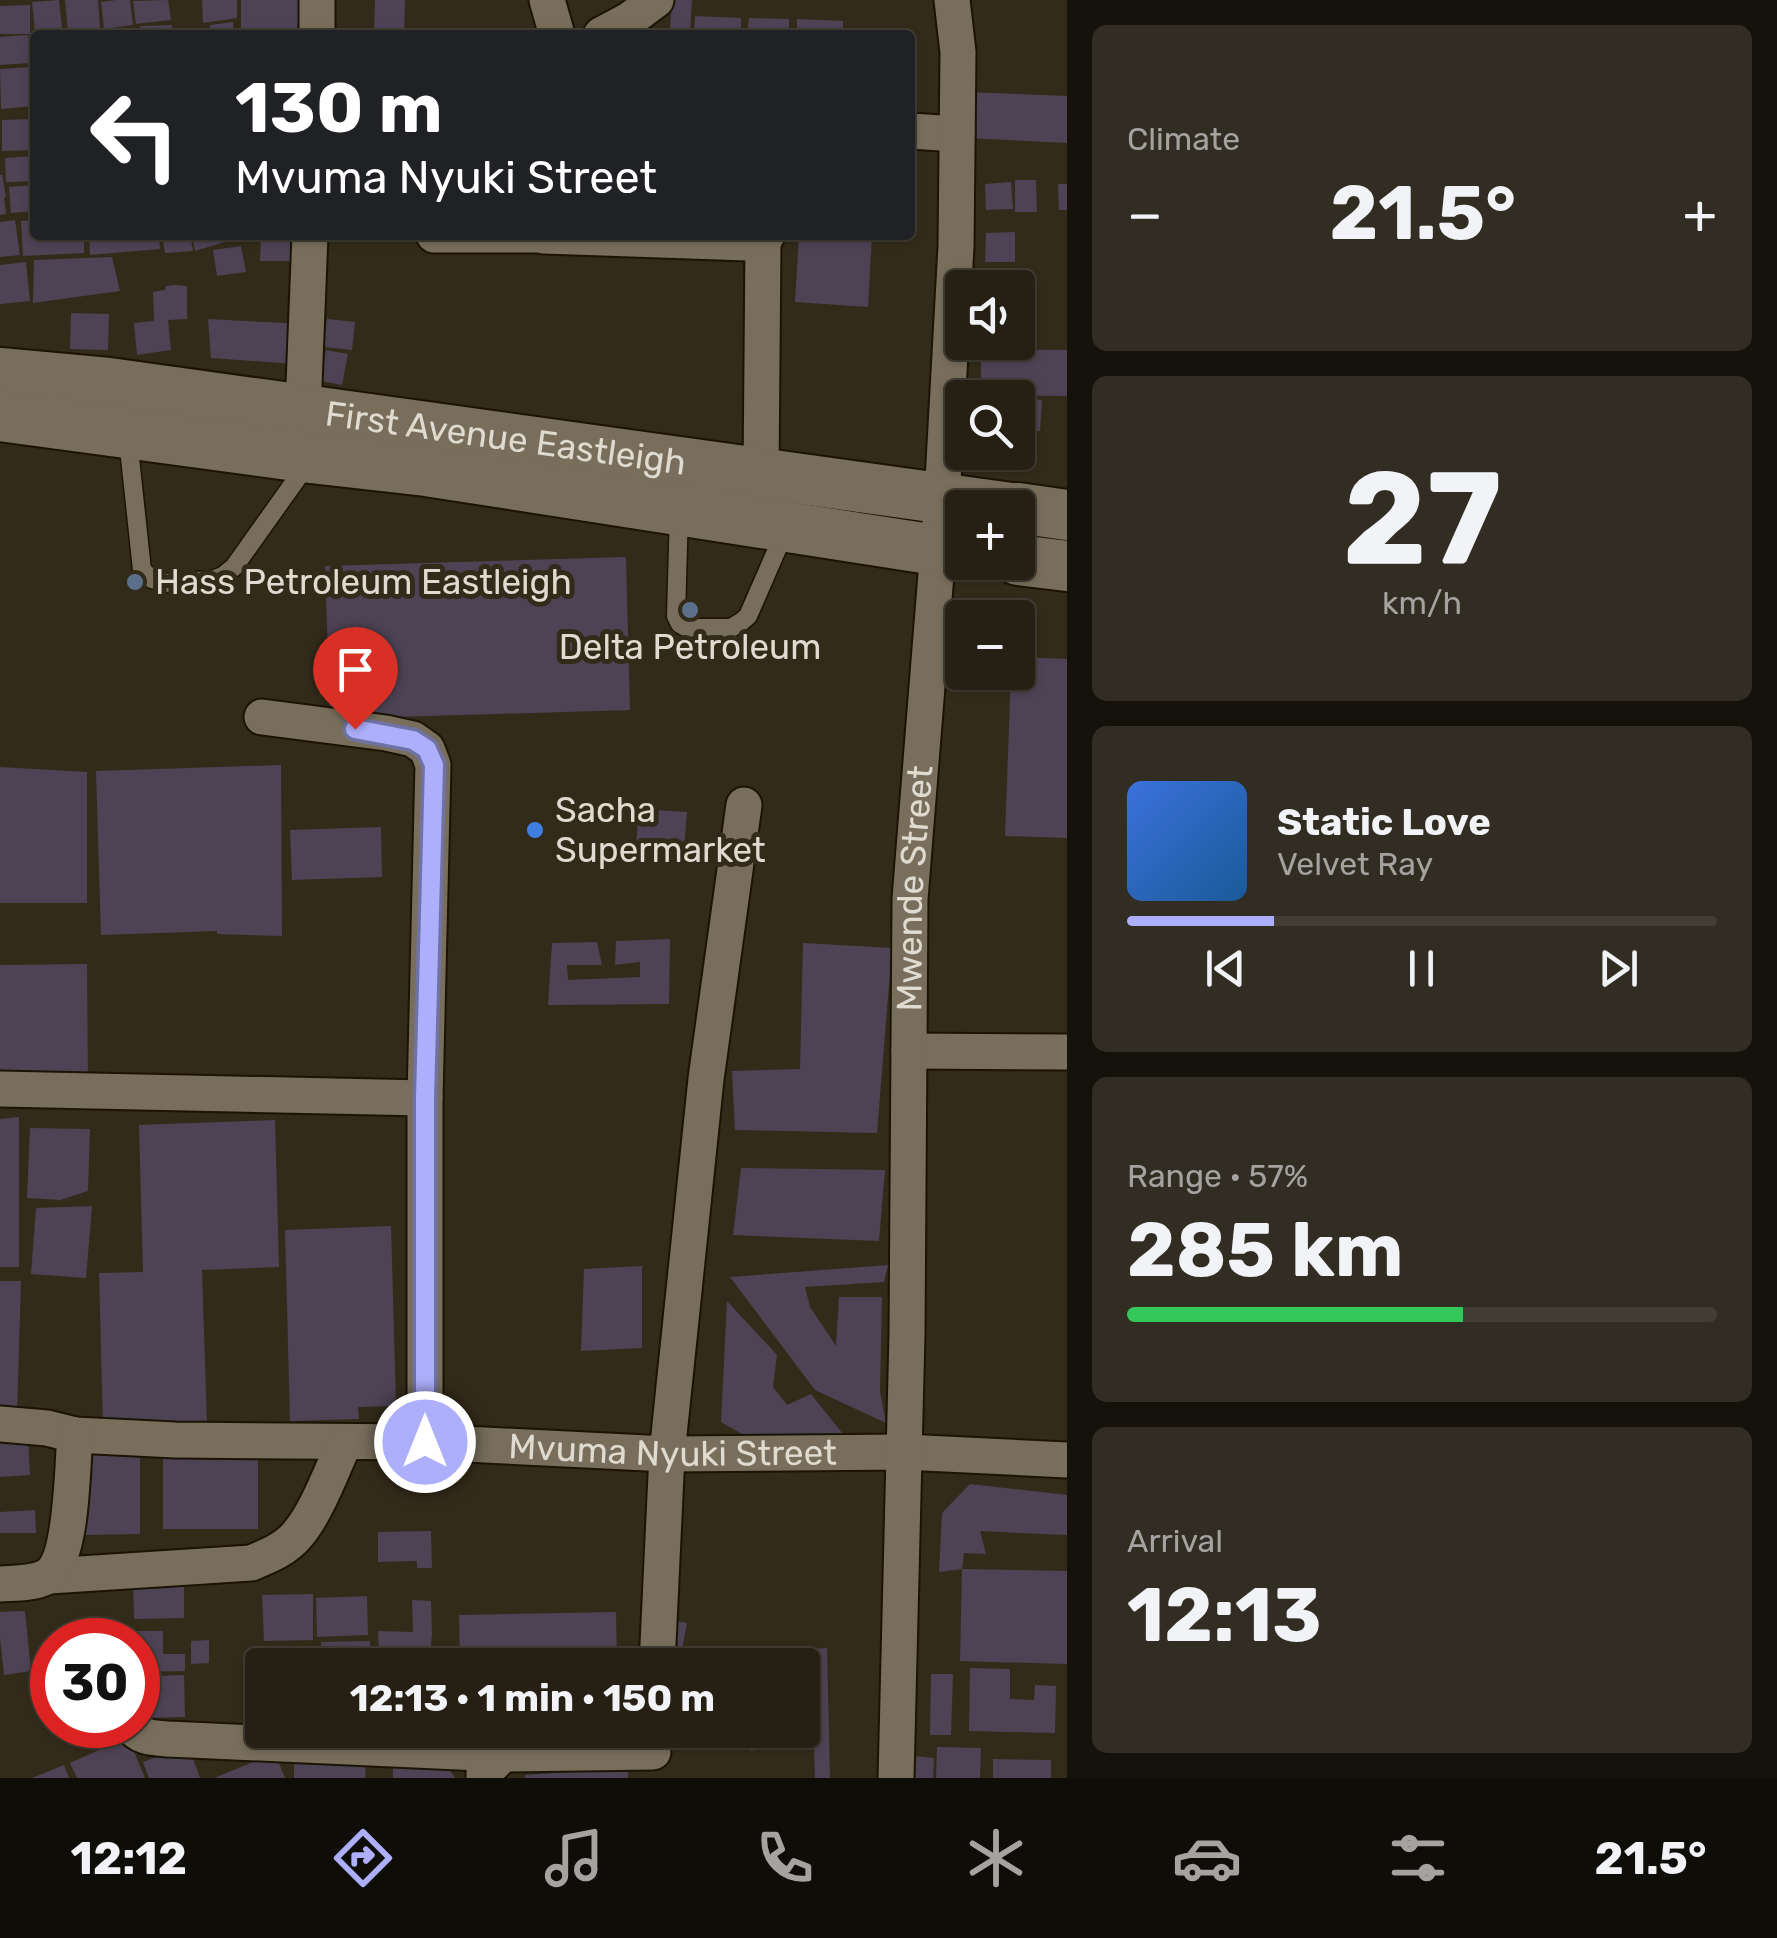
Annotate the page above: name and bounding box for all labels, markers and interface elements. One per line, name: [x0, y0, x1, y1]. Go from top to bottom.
text: 130 m: [235, 67, 443, 150]
icon: left: [70, 70, 200, 200]
text: Climate: [1127, 120, 1240, 158]
text: Mvuma Nyuki Street: [235, 151, 657, 204]
text: 21.5°: [1329, 169, 1516, 258]
text: −: [1127, 182, 1163, 247]
text: +: [1683, 182, 1717, 247]
map controls: [945, 270, 1035, 690]
button: sound: [945, 270, 1035, 360]
button: search: [945, 380, 1035, 470]
street label: First Avenue Eastleigh: [323, 392, 689, 484]
text: 27: [1343, 441, 1502, 596]
button: +: [945, 490, 1035, 580]
place label: Hass Petroleum Eastleigh: [155, 561, 572, 603]
marker: Hass Petroleum Eastleigh: [124, 571, 146, 593]
text: km/h: [1382, 584, 1462, 622]
marker: Delta Petroleum: [679, 599, 701, 621]
button: −: [945, 600, 1035, 690]
place label: Delta Petroleum: [559, 626, 821, 668]
pin: [313, 627, 398, 730]
icon: arrive: [328, 642, 383, 697]
street label: Mwende Street: [888, 764, 942, 1012]
place label: Sacha Supermarket: [555, 789, 766, 871]
text: Static Love: [1277, 799, 1491, 845]
marker: Sacha Supermarket: [524, 819, 546, 841]
text: Velvet Ray: [1277, 845, 1433, 883]
icon: previous: [1198, 941, 1253, 996]
icon: pause: [1394, 941, 1449, 996]
icon: next: [1591, 941, 1646, 996]
text: Range · 57%: [1127, 1157, 1308, 1195]
text: 285 km: [1127, 1206, 1404, 1295]
position arrow: [373, 1390, 477, 1494]
street label: Mvuma Nyuki Street: [508, 1425, 837, 1475]
text: Arrival: [1127, 1522, 1223, 1560]
text: 12:13: [1127, 1571, 1322, 1660]
speed limit sign: 30: [30, 1618, 160, 1748]
text: 12:13 · 1 min · 150 m: [350, 1675, 715, 1721]
icon: directions: [328, 1823, 398, 1893]
icon: music: [539, 1823, 609, 1893]
icon: phone: [750, 1823, 820, 1893]
icon: climate: [961, 1823, 1031, 1893]
icon: car: [1172, 1823, 1242, 1893]
icon: filters: [1383, 1823, 1453, 1893]
text: 12:12: [71, 1832, 187, 1885]
text: 21.5°: [1594, 1832, 1706, 1885]

